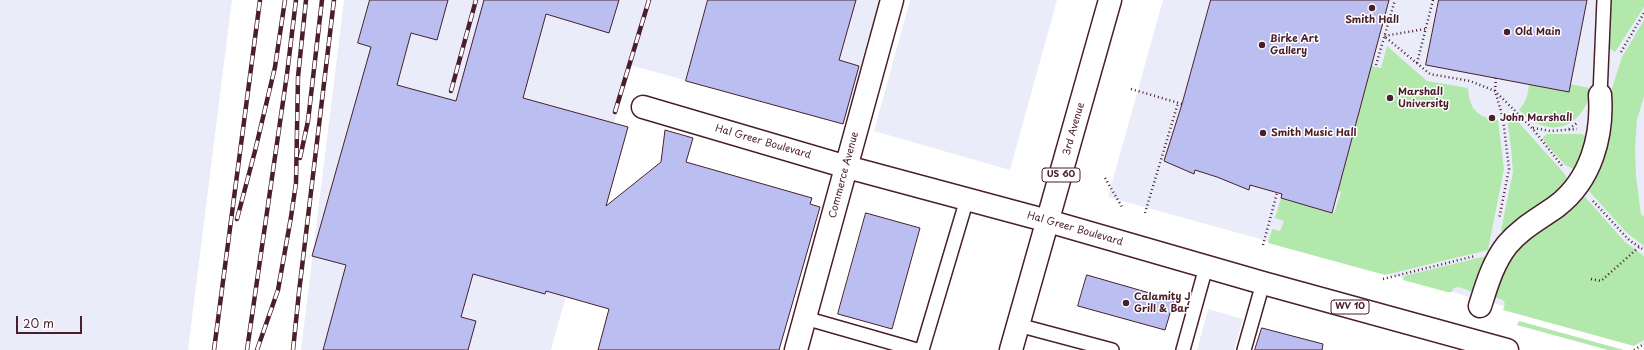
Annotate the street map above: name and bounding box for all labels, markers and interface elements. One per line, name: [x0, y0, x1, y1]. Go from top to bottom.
marker: Smith Hall: [1367, 3, 1377, 13]
place label: Smith Hall: [1345, 14, 1399, 26]
place label: Old Main: [1515, 26, 1561, 38]
marker: Old Main: [1502, 27, 1512, 37]
place label: Birke Art Gallery: [1270, 33, 1319, 56]
marker: Birke Art Gallery: [1257, 40, 1267, 50]
place label: Marshall University: [1398, 86, 1449, 110]
marker: Marshall University: [1385, 93, 1395, 103]
street label: 3rd Avenue: [1061, 101, 1087, 157]
place label: John Marshall: [1500, 112, 1572, 124]
marker: John Marshall: [1487, 113, 1497, 123]
street label: Hal Greer Boulevard: [714, 123, 812, 161]
place label: Smith Music Hall: [1271, 127, 1356, 139]
marker: Smith Music Hall: [1258, 128, 1268, 138]
street label: Commerce Avenue: [827, 130, 861, 220]
road number: US 60: [1042, 168, 1080, 182]
street label: Hal Greer Boulevard: [1026, 210, 1124, 248]
place label: Calamity J Grill & Bar: [1134, 291, 1191, 314]
marker: Calamity J Grill & Bar: [1121, 298, 1131, 308]
road number: WV 10: [1331, 300, 1369, 314]
scale bar: [18, 308, 84, 334]
text: 20 m: [23, 314, 54, 332]

